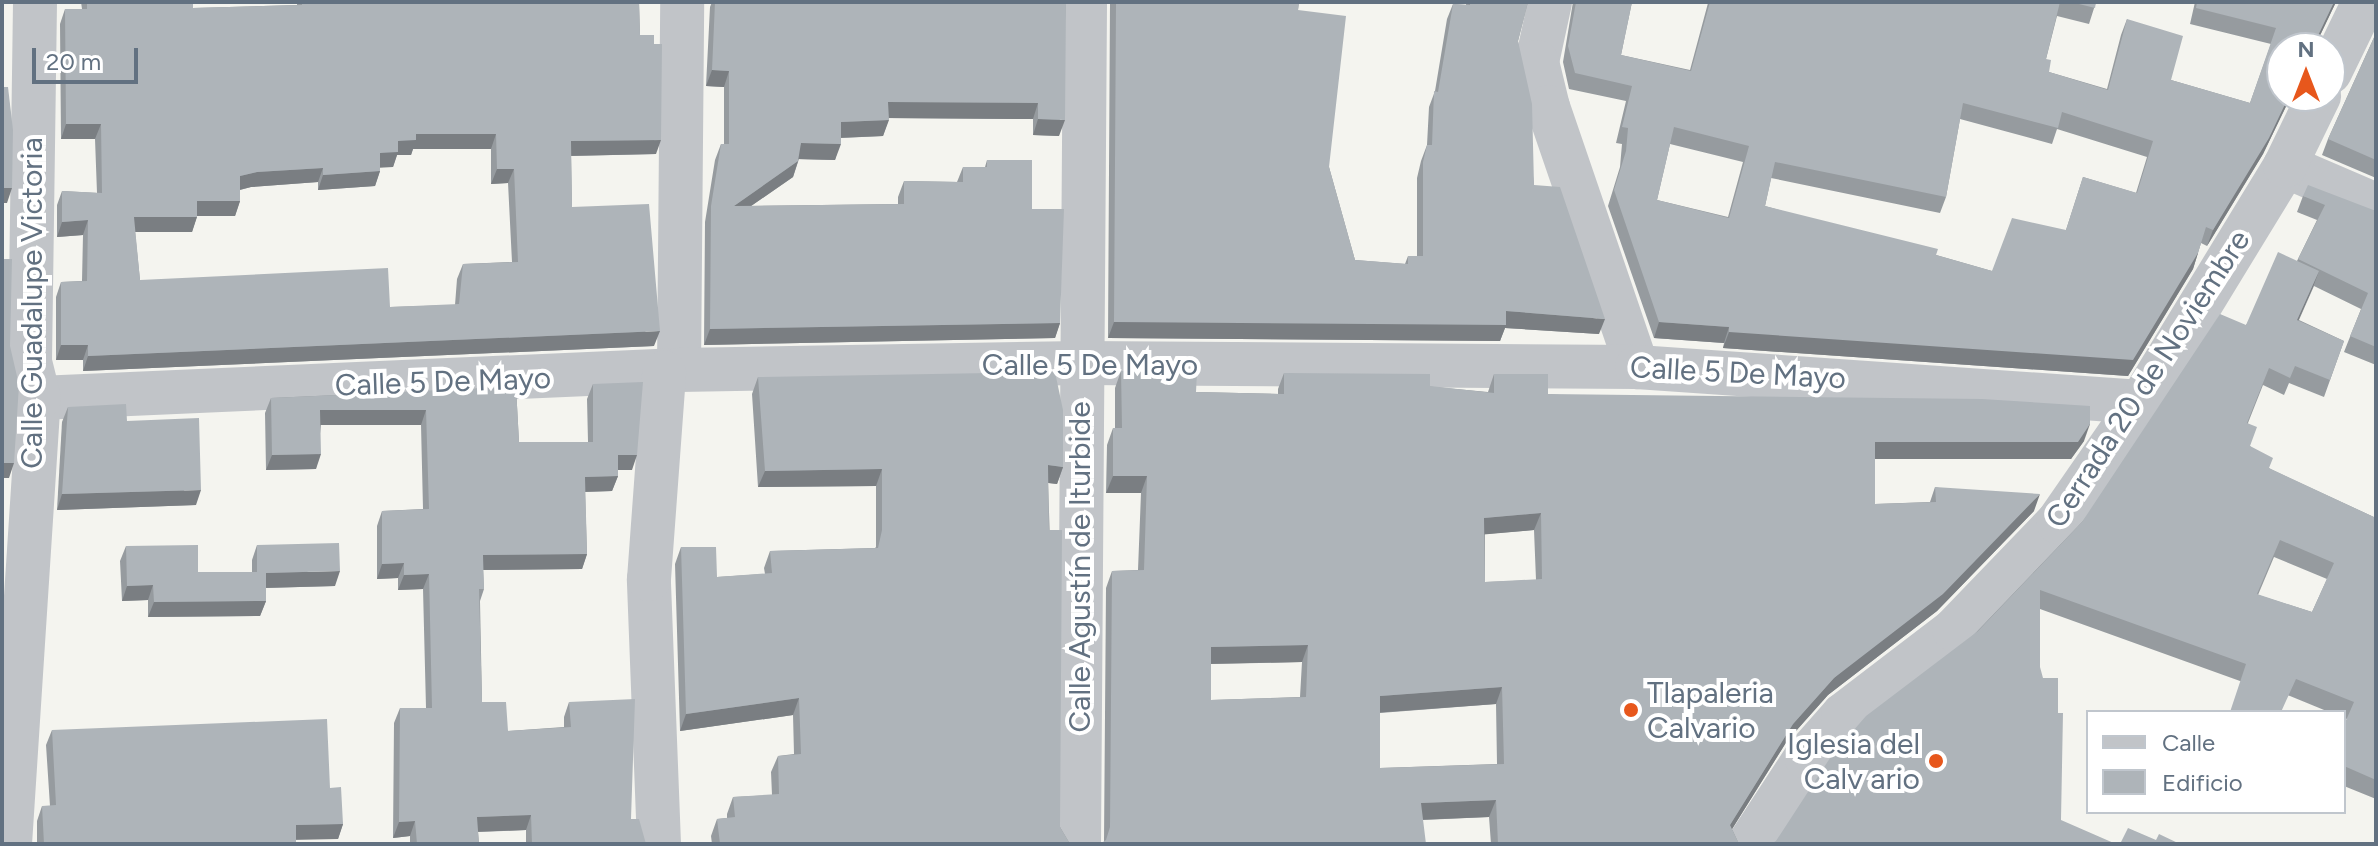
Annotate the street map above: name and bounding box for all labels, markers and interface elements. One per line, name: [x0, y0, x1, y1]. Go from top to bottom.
scale bar: [36, 32, 142, 82]
north arrow: [2266, 32, 2346, 112]
text: N: [2297, 36, 2315, 63]
text: 20 m: [46, 47, 101, 76]
street label: Calle Guadalupe Victoria: [14, 137, 50, 469]
street label: Cerrada 20 de Noviembre: [2038, 223, 2258, 535]
street label: Calle 5 De Mayo: [982, 347, 1198, 383]
street label: Calle 5 De Mayo: [1629, 349, 1847, 397]
street label: Calle 5 De Mayo: [334, 360, 552, 404]
street label: Calle Agustín de Iturbide: [1062, 401, 1098, 733]
place label: Tlapaleria Calvario: [1647, 675, 1774, 746]
marker: Tlapaleria Calvario: [1622, 701, 1640, 719]
legend: [2086, 710, 2346, 814]
place label: Iglesia del Calv ario: [1787, 726, 1920, 796]
text: Calle: [2162, 728, 2215, 757]
marker: Iglesia del Calv ario: [1927, 752, 1945, 770]
text: Edificio: [2162, 768, 2243, 797]

